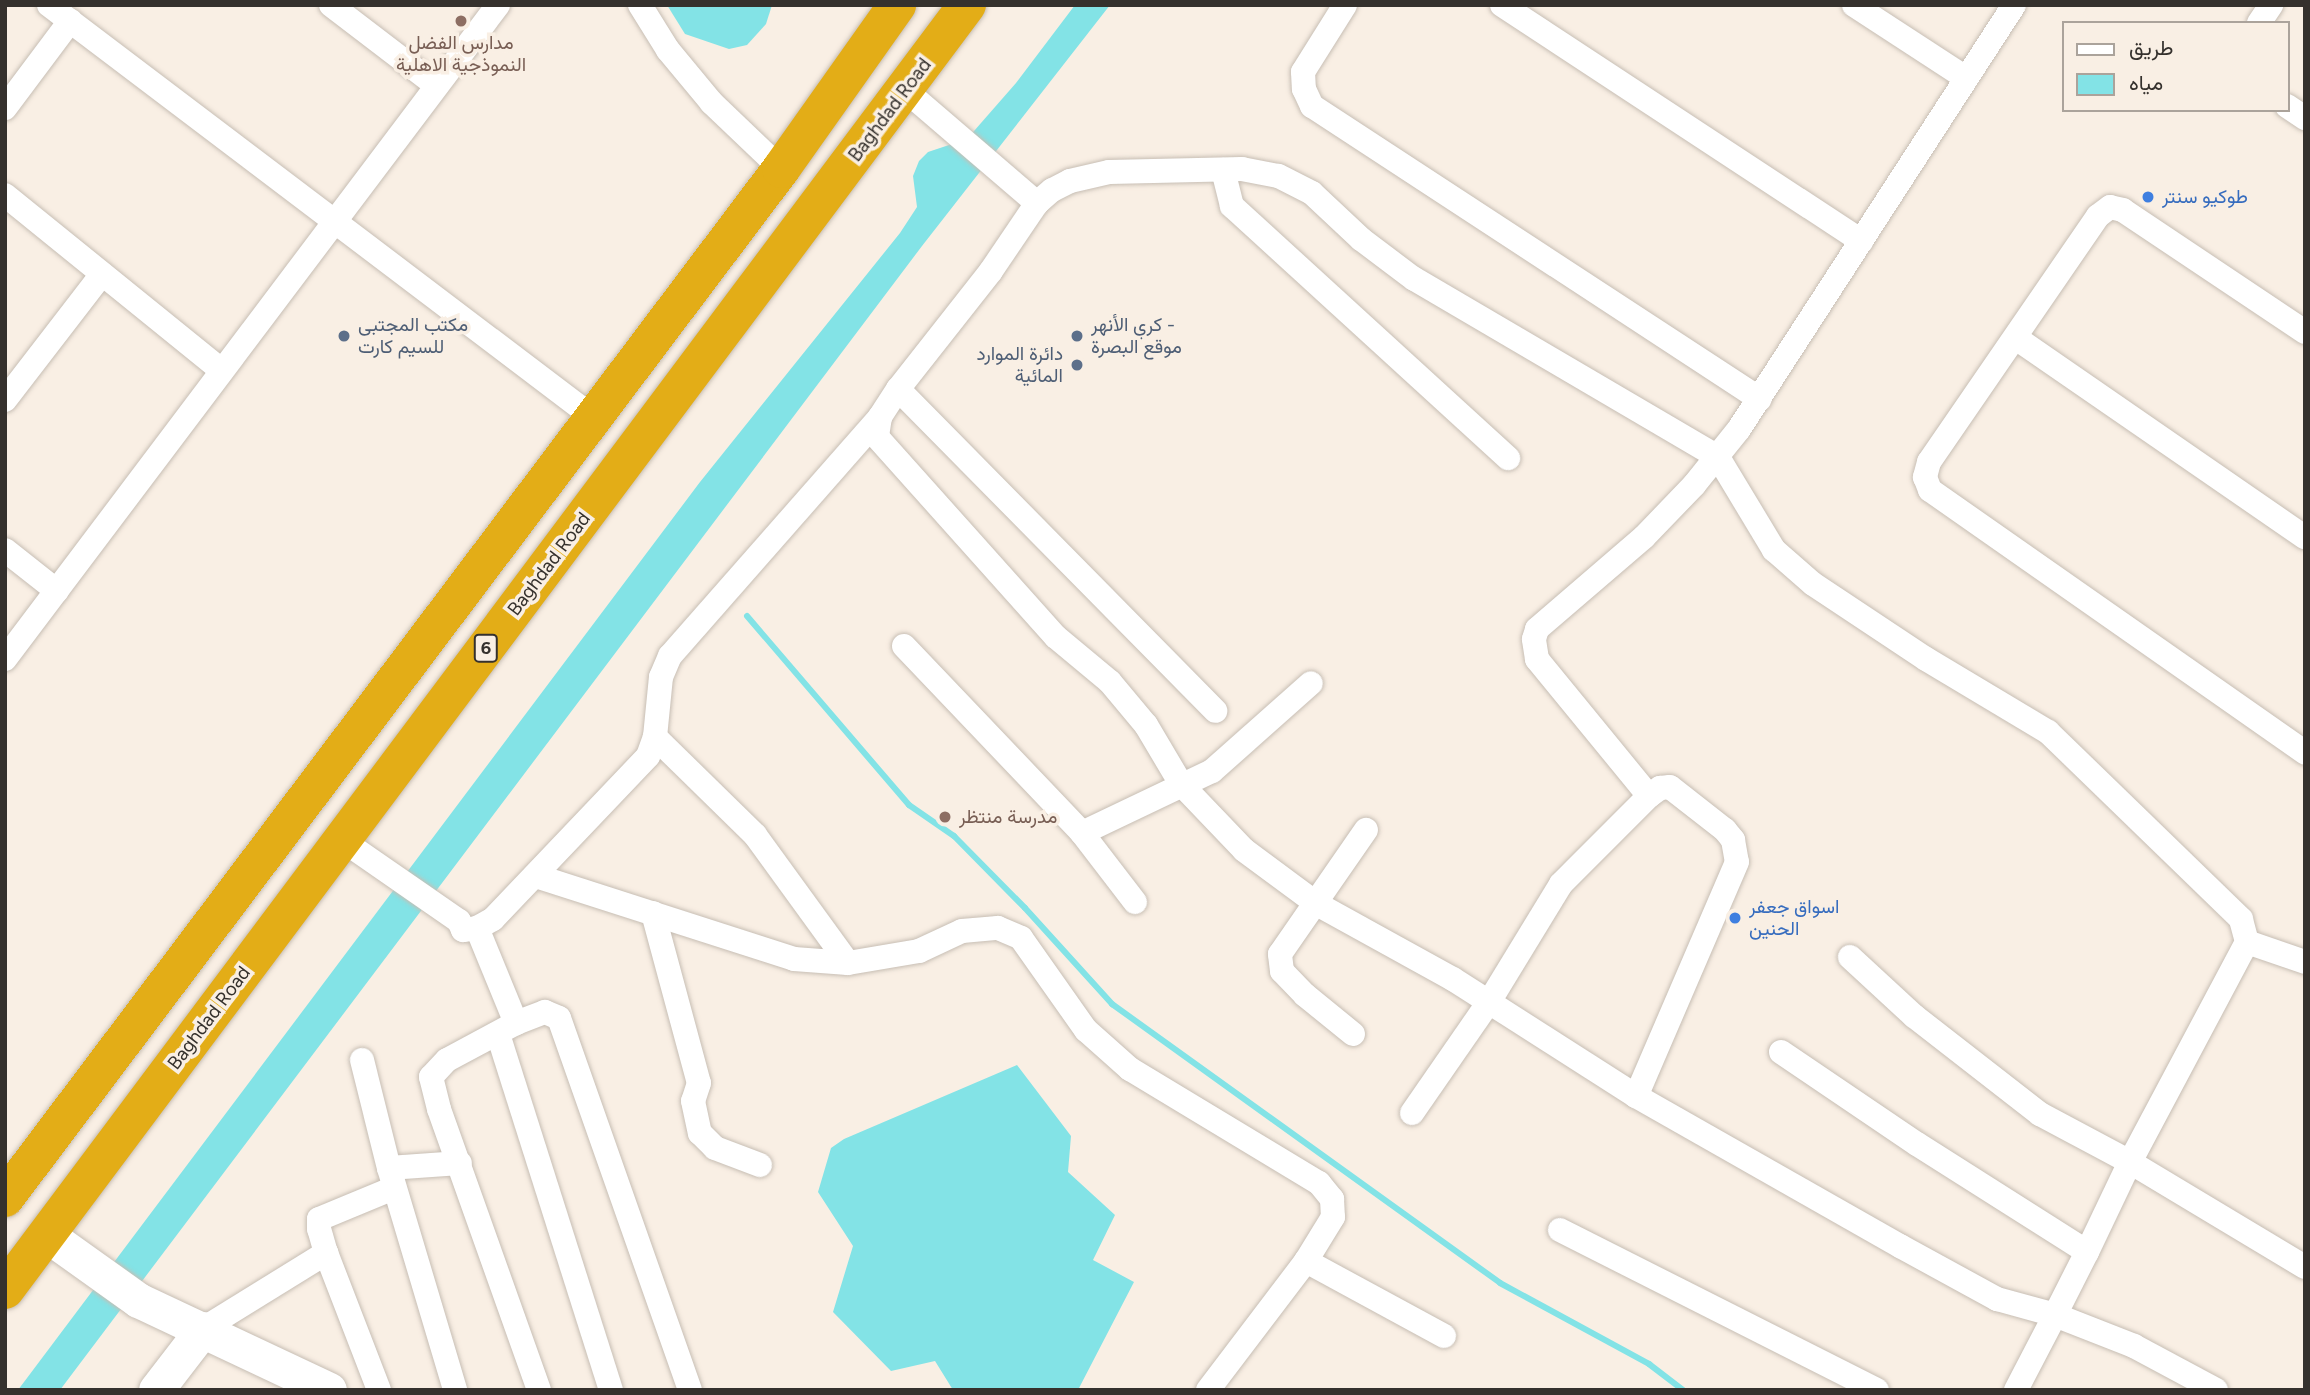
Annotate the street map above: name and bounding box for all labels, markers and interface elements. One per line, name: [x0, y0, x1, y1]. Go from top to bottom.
marker: مدارس الفضل النموذجية الاهلية: [453, 13, 469, 29]
legend: [2062, 21, 2289, 112]
place label: مدارس الفضل النموذجية الاهلية: [396, 32, 526, 76]
text: طريق: [2129, 35, 2174, 60]
street label: Baghdad Road: [844, 54, 936, 166]
text: مياه: [2129, 70, 2163, 95]
place label: طوكيو سنتر: [2162, 186, 2248, 208]
marker: طوكيو سنتر: [2140, 189, 2156, 205]
place label: مكتب المجتبى للسيم كارت: [358, 314, 468, 358]
place label: كري الأنهر - موقع البصرة: [1091, 314, 1182, 358]
marker: مكتب المجتبى للسيم كارت: [336, 328, 352, 344]
marker: كري الأنهر - موقع البصرة: [1069, 328, 1085, 344]
place label: دائرة الموارد المائية: [977, 343, 1063, 387]
marker: دائرة الموارد المائية: [1069, 357, 1085, 373]
street label: Baghdad Road: [503, 508, 595, 620]
road number: 6: [474, 634, 498, 662]
place label: مدرسة منتظر: [959, 806, 1057, 828]
marker: مدرسة منتظر: [937, 809, 953, 825]
place label: اسواق جعفر الحنين: [1749, 896, 1839, 940]
marker: اسواق جعفر الحنين: [1727, 910, 1743, 926]
street label: Baghdad Road: [163, 962, 255, 1074]

